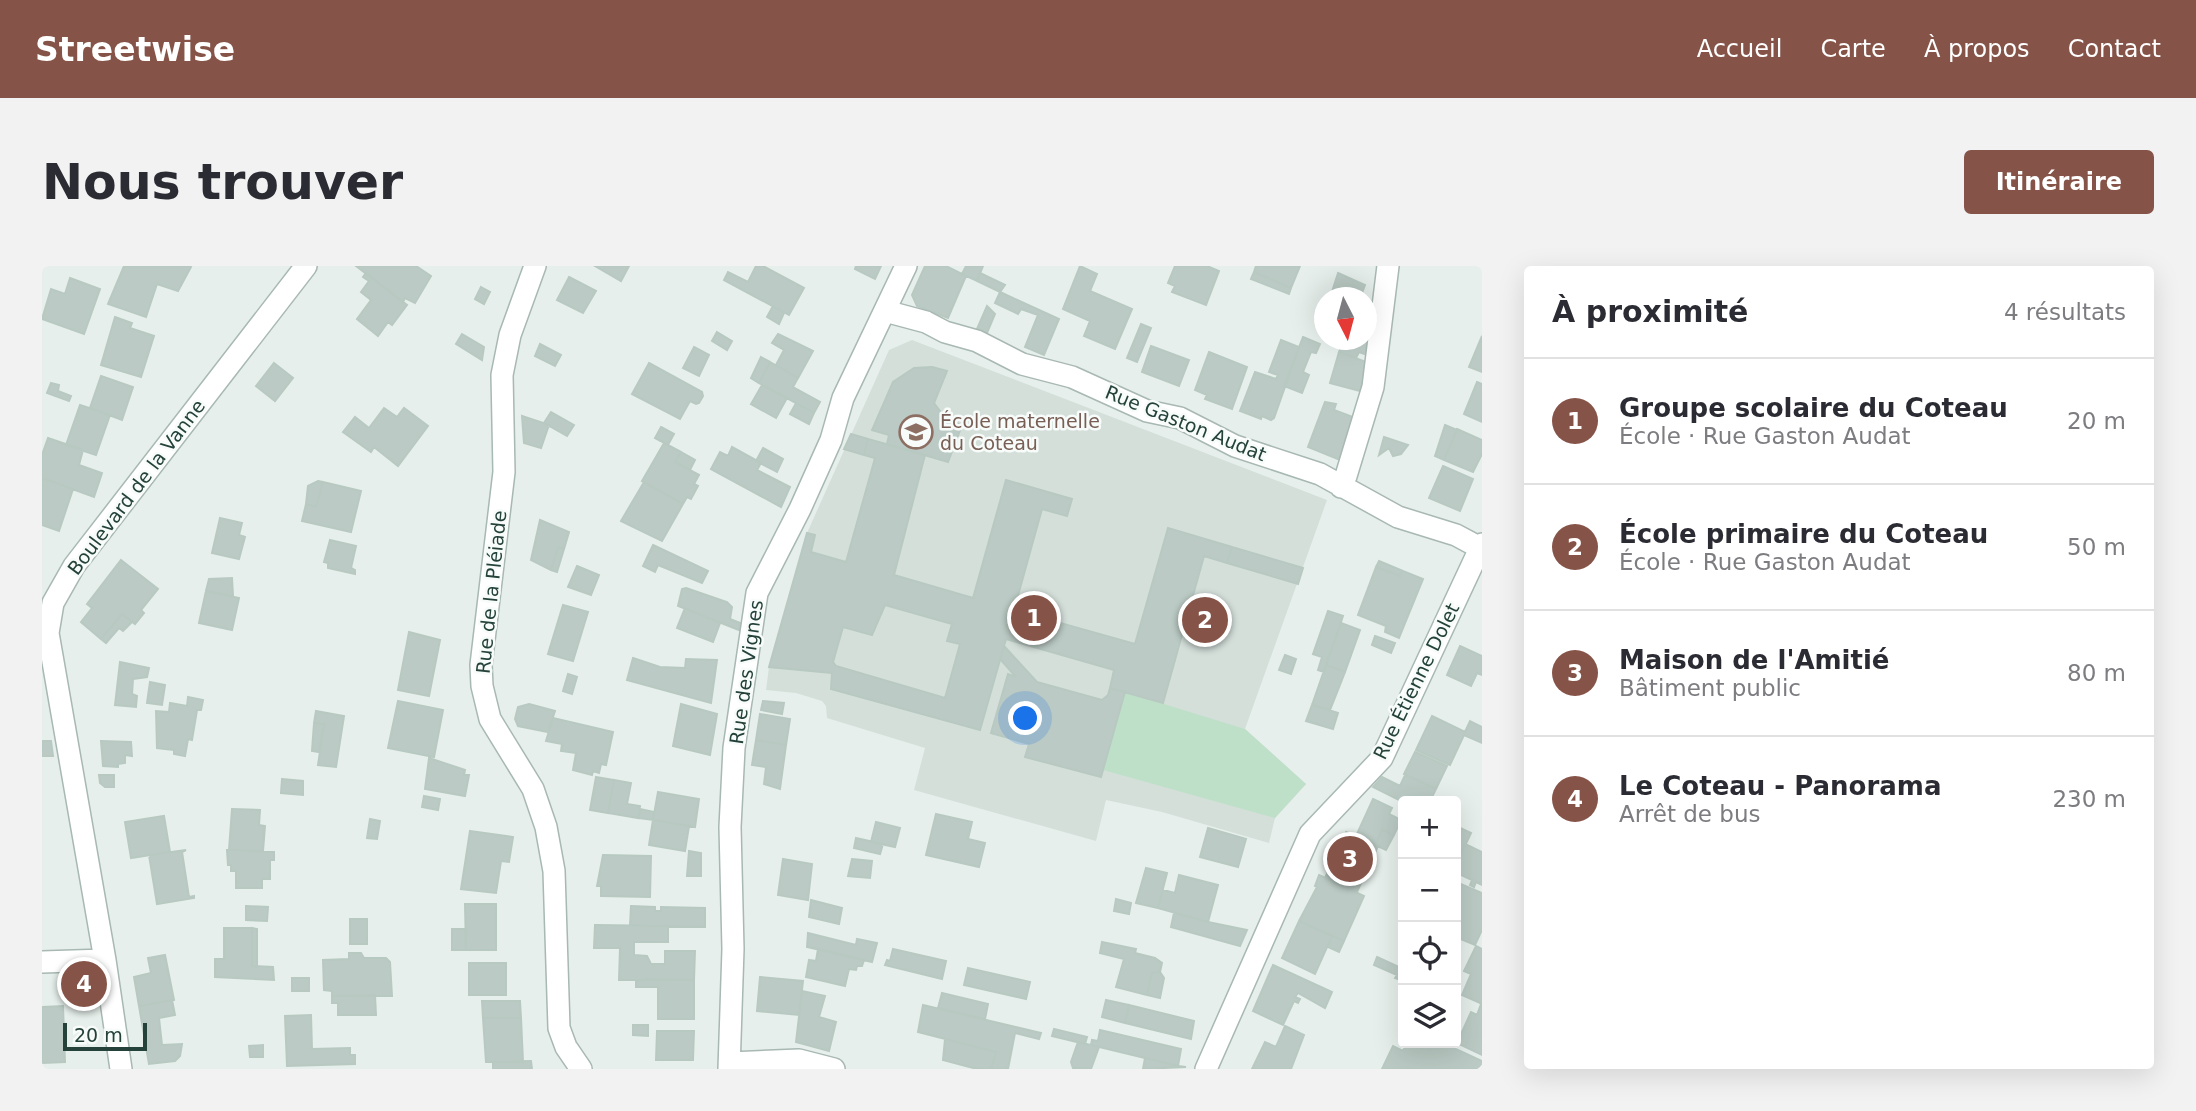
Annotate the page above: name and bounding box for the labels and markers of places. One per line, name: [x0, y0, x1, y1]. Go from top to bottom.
place label: École maternelle du Coteau: [940, 410, 1100, 454]
school or university icon: École maternelle du Coteau: [897, 413, 935, 451]
pin: 1: [1011, 592, 1057, 644]
pin: 2: [1182, 594, 1228, 646]
pin: 3: [1327, 833, 1373, 885]
pin: 4: [61, 958, 107, 1010]

